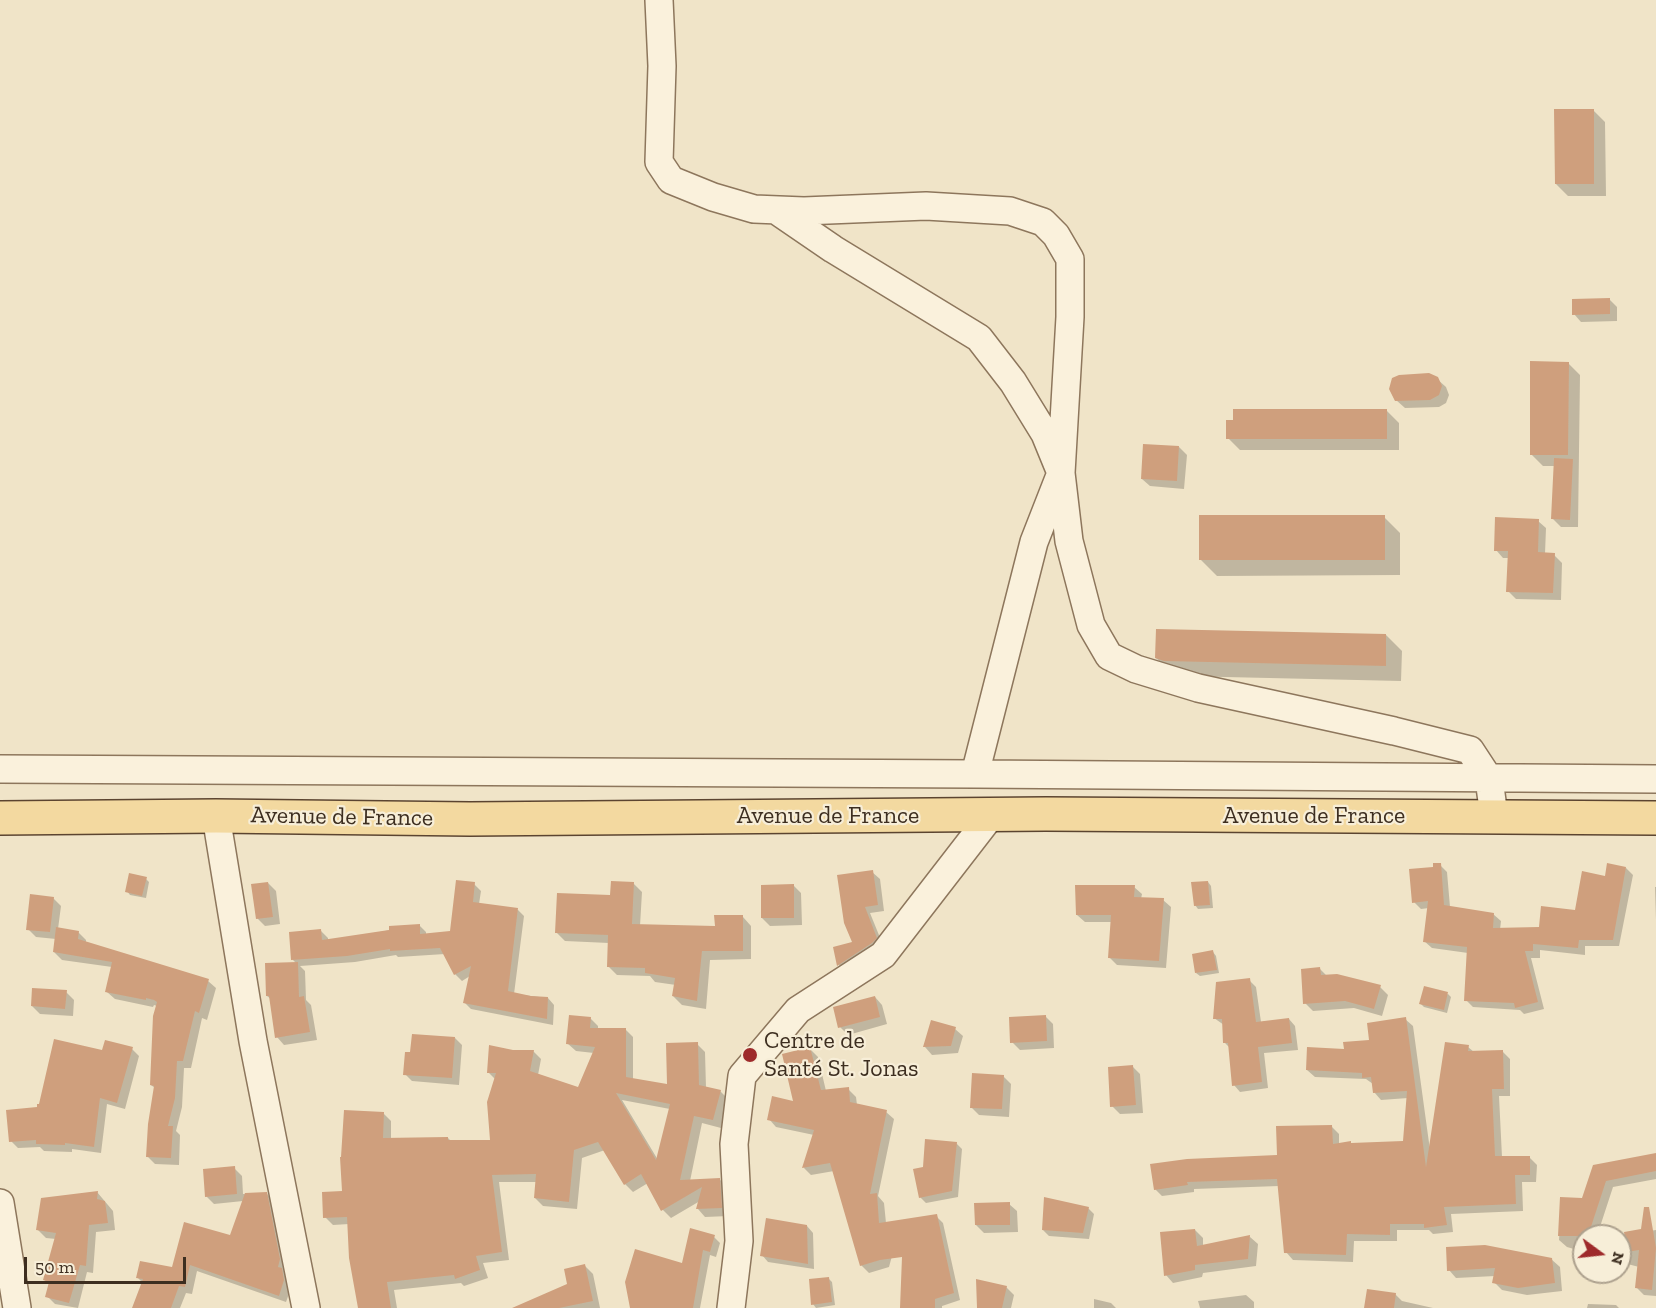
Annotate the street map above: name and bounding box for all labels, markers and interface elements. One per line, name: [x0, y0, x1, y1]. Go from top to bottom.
street label: Avenue de France: [250, 801, 434, 833]
street label: Avenue de France: [737, 802, 919, 830]
street label: Avenue de France: [1223, 802, 1405, 830]
place label: Centre de Santé St. Jonas: [764, 1027, 918, 1083]
marker: Centre de Santé St. Jonas: [741, 1046, 759, 1064]
north arrow: [1572, 1224, 1632, 1284]
scale bar: [27, 1245, 189, 1283]
text: N: [1607, 1250, 1629, 1267]
text: 50 m: [35, 1256, 74, 1278]

